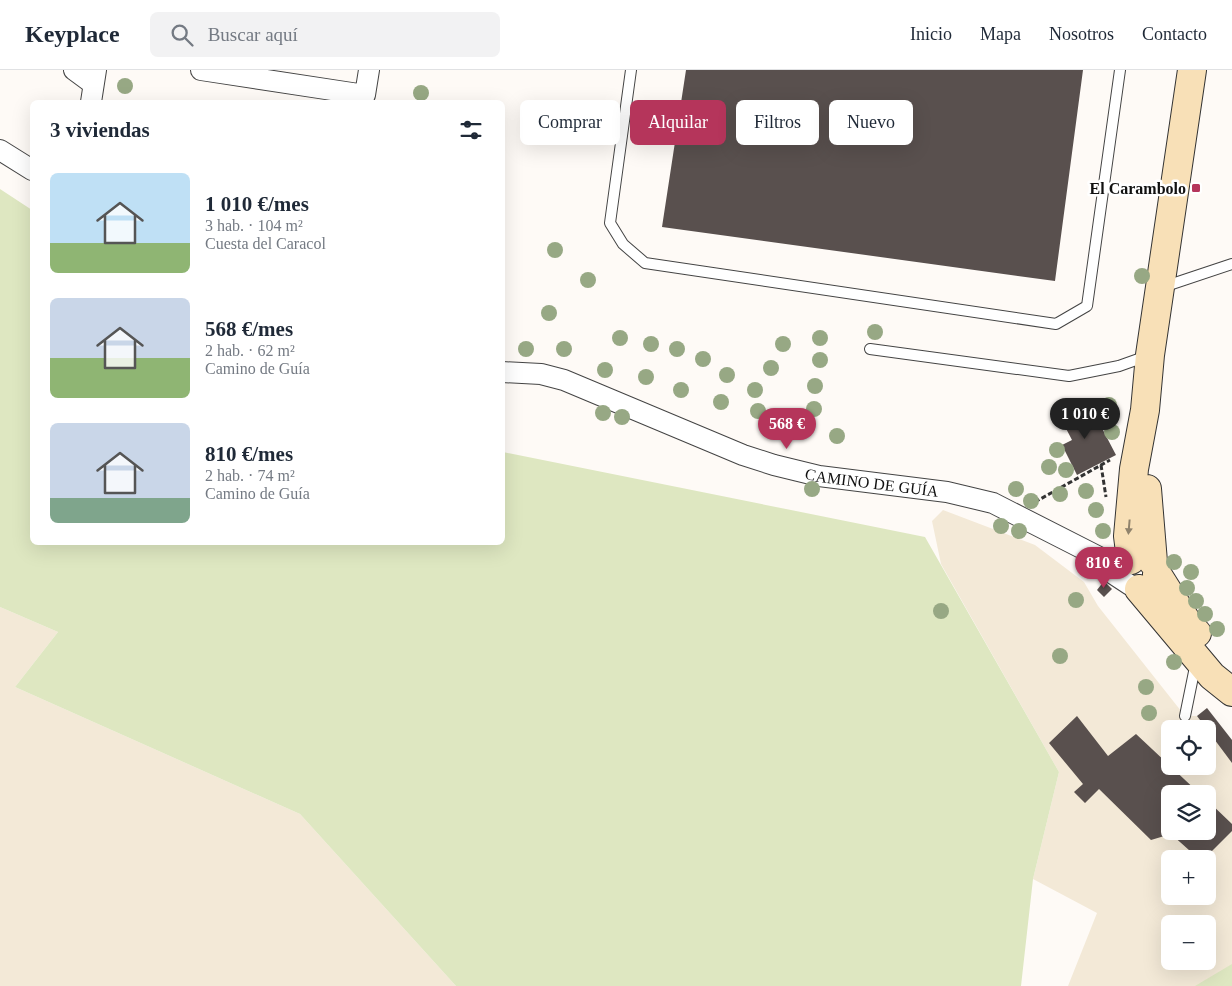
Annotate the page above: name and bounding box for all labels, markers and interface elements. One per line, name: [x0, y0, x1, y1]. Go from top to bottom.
search box: [150, 12, 500, 57]
text: Keyplace: [25, 21, 120, 47]
icon: search: [168, 21, 196, 49]
text: Buscar aquí: [208, 24, 298, 45]
text: Inicio: [910, 24, 952, 44]
text: Mapa: [980, 24, 1021, 44]
text: Nosotros: [1049, 24, 1114, 44]
text: Contacto: [1142, 24, 1207, 44]
chip: Comprar: [520, 100, 620, 145]
chip: Alquilar: [630, 100, 726, 145]
chip: Filtros: [736, 100, 819, 145]
chip: Nuevo: [829, 100, 913, 145]
icon: filters: [457, 116, 485, 144]
text: 3 viviendas: [50, 118, 150, 142]
place label: El Carambolo: [1090, 180, 1186, 197]
marker: El Carambolo: [1190, 182, 1202, 194]
text: 1 010 €/mes: [205, 192, 309, 216]
icon: home: [90, 193, 150, 253]
text: 3 hab. · 104 m²: [205, 217, 303, 234]
text: Cuesta del Caracol: [205, 235, 326, 252]
text: 568 €/mes: [205, 317, 293, 341]
icon: home: [90, 318, 150, 378]
text: 2 hab. · 62 m²: [205, 342, 295, 359]
text: Camino de Guía: [205, 360, 310, 377]
pin: 1 010 €: [1039, 398, 1131, 440]
text: 1 010 €: [1061, 405, 1109, 422]
pin: 568 €: [752, 408, 822, 450]
text: 568 €: [769, 415, 805, 432]
text: 810 €/mes: [205, 442, 293, 466]
icon: home: [90, 443, 150, 503]
street label: CAMINO DE GUÍA: [803, 465, 940, 500]
text: 2 hab. · 74 m²: [205, 467, 295, 484]
text: Camino de Guía: [205, 485, 310, 502]
one-way arrow: [1125, 519, 1133, 535]
pin: 810 €: [1069, 546, 1139, 589]
text: 810 €: [1086, 554, 1122, 571]
map controls: [1161, 720, 1216, 970]
button: locate: [1161, 720, 1216, 775]
button: layers: [1161, 785, 1216, 840]
button: +: [1161, 850, 1216, 905]
button: −: [1161, 915, 1216, 970]

